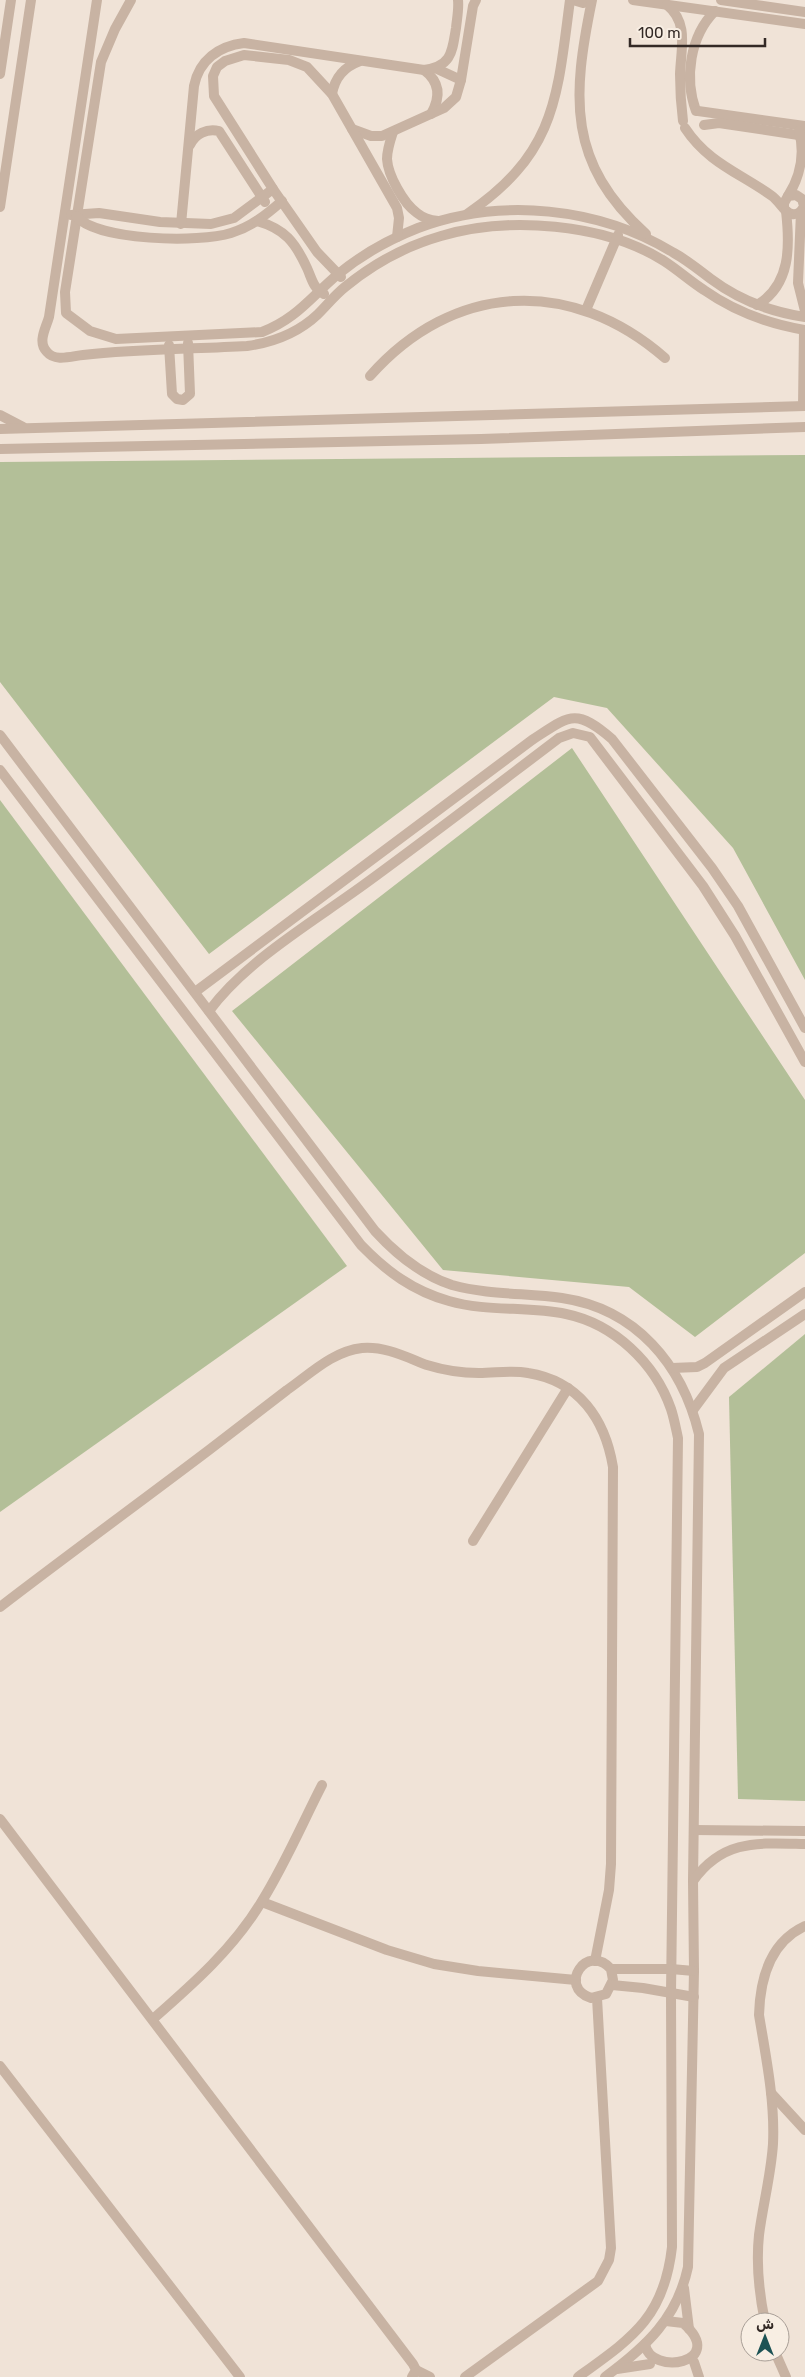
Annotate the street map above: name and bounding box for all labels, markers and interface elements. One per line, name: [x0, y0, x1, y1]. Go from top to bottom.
scale bar: [630, 15, 765, 47]
text: 100 m: [638, 24, 680, 42]
north arrow: [740, 2312, 790, 2362]
text: ش: [756, 2316, 774, 2333]

